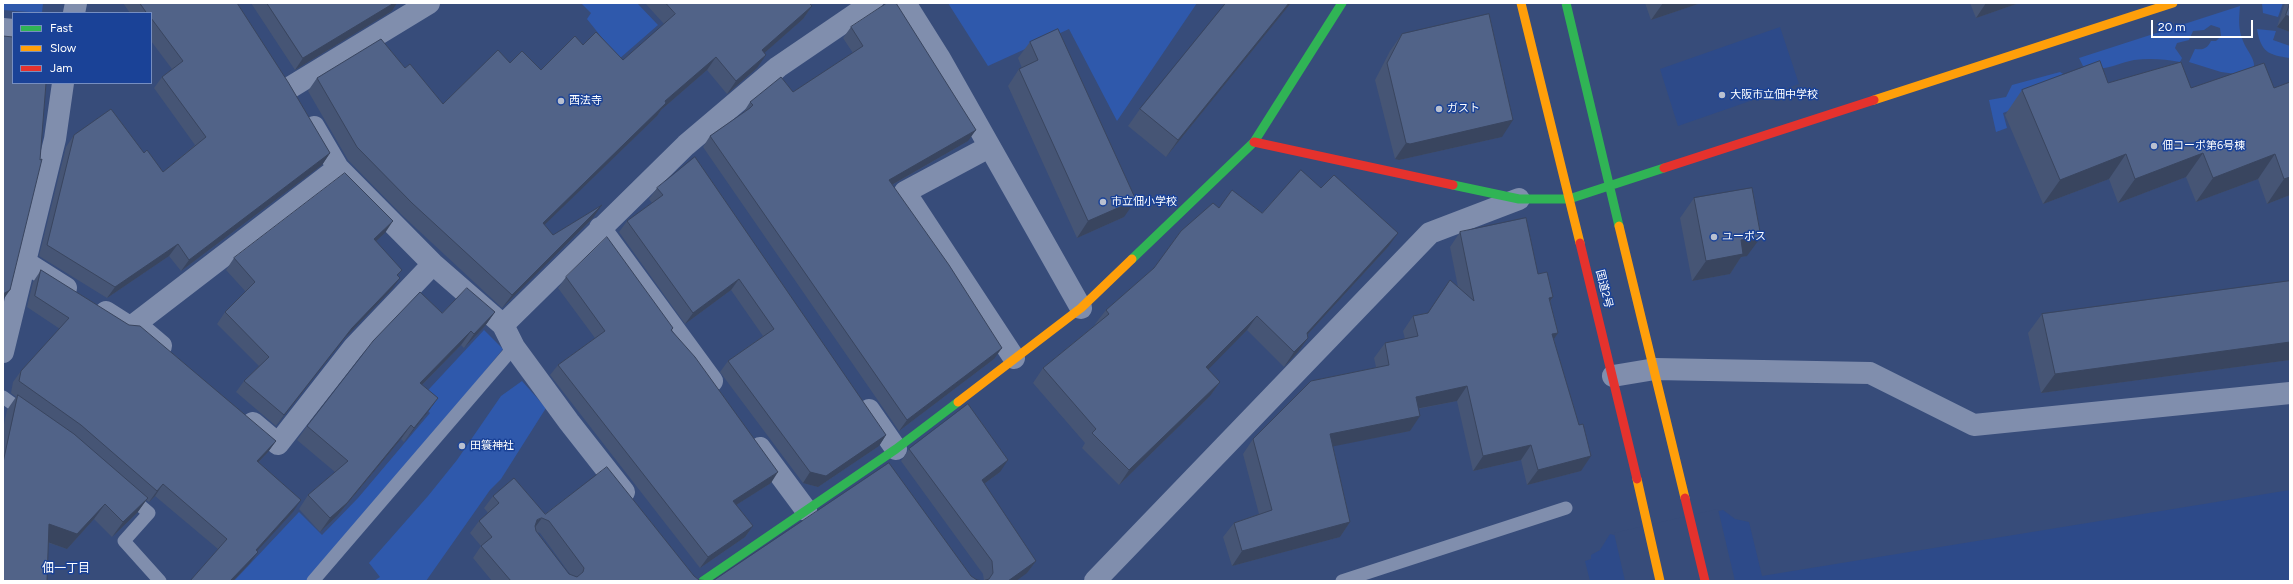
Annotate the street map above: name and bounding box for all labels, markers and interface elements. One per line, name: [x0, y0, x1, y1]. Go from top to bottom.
legend: [12, 12, 152, 84]
scale bar: [2153, 12, 2255, 38]
text: 20 m: [2158, 20, 2186, 34]
text: Fast: [50, 21, 73, 35]
text: Slow: [50, 41, 76, 55]
text: Jam: [50, 61, 73, 75]
place label: 大阪市立佃中学校: [1730, 88, 1818, 102]
marker: 大阪市立佃中学校: [1717, 90, 1727, 100]
place label: 西法寺: [569, 94, 602, 108]
marker: 西法寺: [556, 96, 566, 106]
place label: ガスト: [1447, 102, 1480, 116]
marker: ガスト: [1434, 104, 1444, 114]
place label: 佃コーポ第6号棟: [2162, 139, 2245, 153]
marker: 佃コーポ第6号棟: [2149, 141, 2159, 151]
place label: 市立佃小学校: [1111, 195, 1177, 209]
marker: 市立佃小学校: [1098, 197, 1108, 207]
place label: ユーポス: [1722, 230, 1766, 244]
marker: ユーポス: [1709, 232, 1719, 242]
street label: 国道2号: [1593, 268, 1615, 310]
place label: 田簑神社: [470, 439, 514, 453]
marker: 田簑神社: [457, 441, 467, 451]
district label: 佃一丁目: [42, 561, 90, 575]

